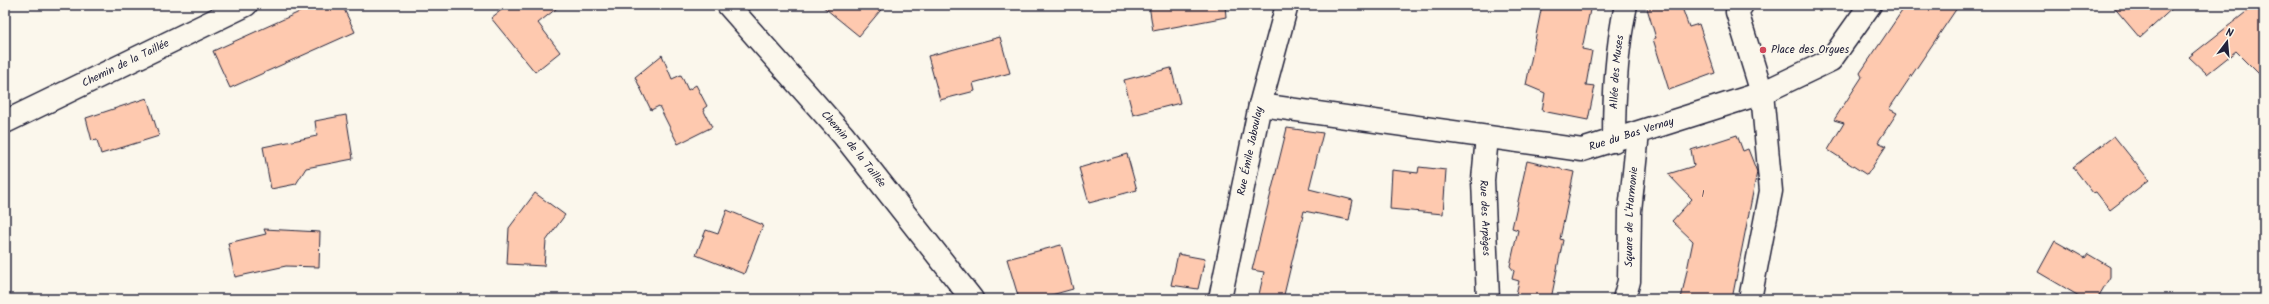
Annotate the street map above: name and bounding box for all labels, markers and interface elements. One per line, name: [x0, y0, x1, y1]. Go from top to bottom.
north arrow: [2207, 22, 2247, 62]
text: N: [2224, 24, 2235, 43]
street label: Allée des Muses: [1605, 34, 1629, 109]
street label: Chemin de la Taillée: [79, 35, 172, 92]
place label: Place des Orgues: [1771, 41, 1849, 59]
marker: Place des Orgues: [1758, 45, 1768, 55]
street label: Rue Émile Jaboulay: [1233, 104, 1269, 197]
street label: Chemin de la Taillée: [816, 106, 890, 192]
street label: Rue du Bas Vernay: [1587, 112, 1677, 156]
street label: Square de L'Harmonie: [1620, 166, 1644, 267]
street label: Rue des Arpèges: [1474, 179, 1495, 256]
house number: 1: [1702, 187, 1705, 202]

